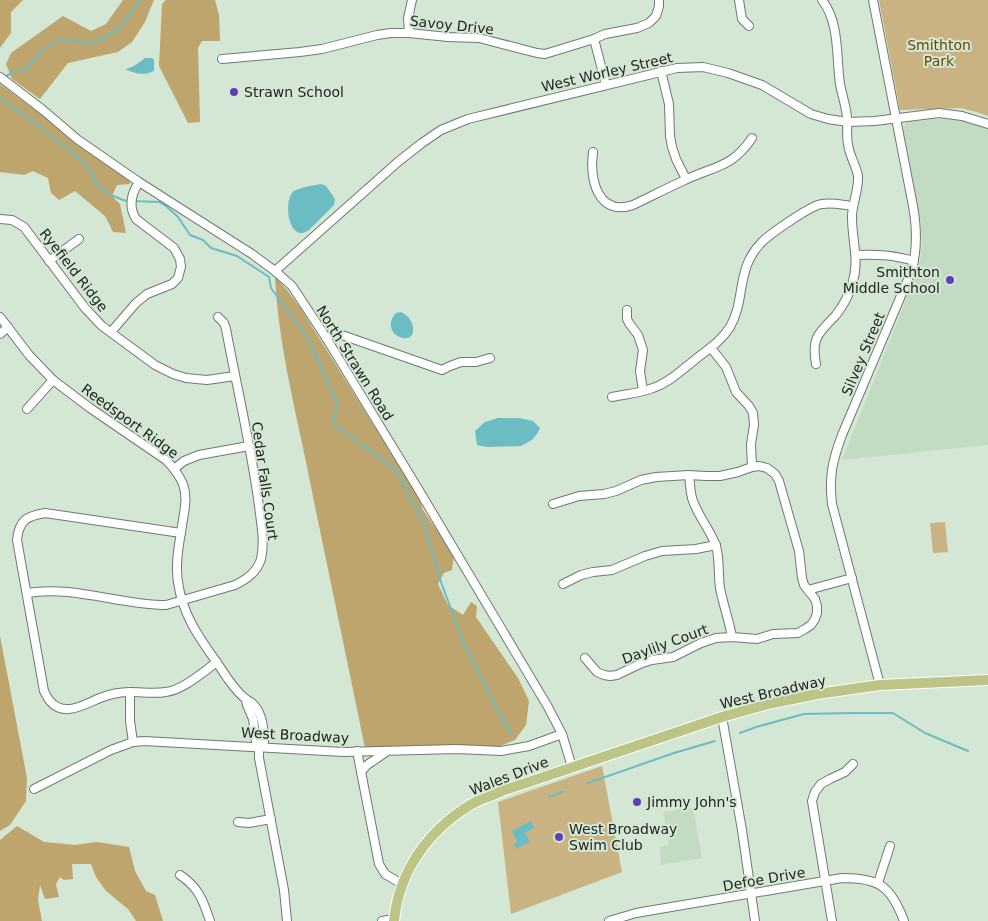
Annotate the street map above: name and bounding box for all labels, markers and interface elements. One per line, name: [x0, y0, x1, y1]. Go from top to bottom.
street label: Savoy Drive: [409, 13, 495, 37]
park label: Smithton Park: [907, 37, 971, 69]
street label: West Worley Street: [540, 49, 675, 95]
place label: Strawn School: [244, 84, 344, 100]
marker: Strawn School: [228, 86, 240, 98]
street label: Ryefield Ridge: [37, 225, 111, 315]
place label: Smithton Middle School: [843, 264, 940, 296]
marker: Smithton Middle School: [944, 274, 956, 286]
street label: North Strawn Road: [313, 303, 397, 423]
street label: Silvey Street: [838, 310, 888, 398]
street label: Reedsport Ridge: [79, 381, 181, 461]
street label: Cedar Falls Court: [249, 421, 281, 542]
street label: Daylily Court: [620, 621, 711, 667]
street label: West Broadway: [718, 672, 828, 712]
street label: West Broadway: [241, 724, 349, 746]
street label: Wales Drive: [467, 754, 551, 798]
place label: Jimmy John's: [646, 794, 737, 810]
marker: Jimmy John's: [631, 796, 643, 808]
place label: West Broadway Swim Club: [569, 821, 677, 853]
marker: West Broadway Swim Club: [553, 831, 565, 843]
street label: Defoe Drive: [722, 864, 806, 894]

